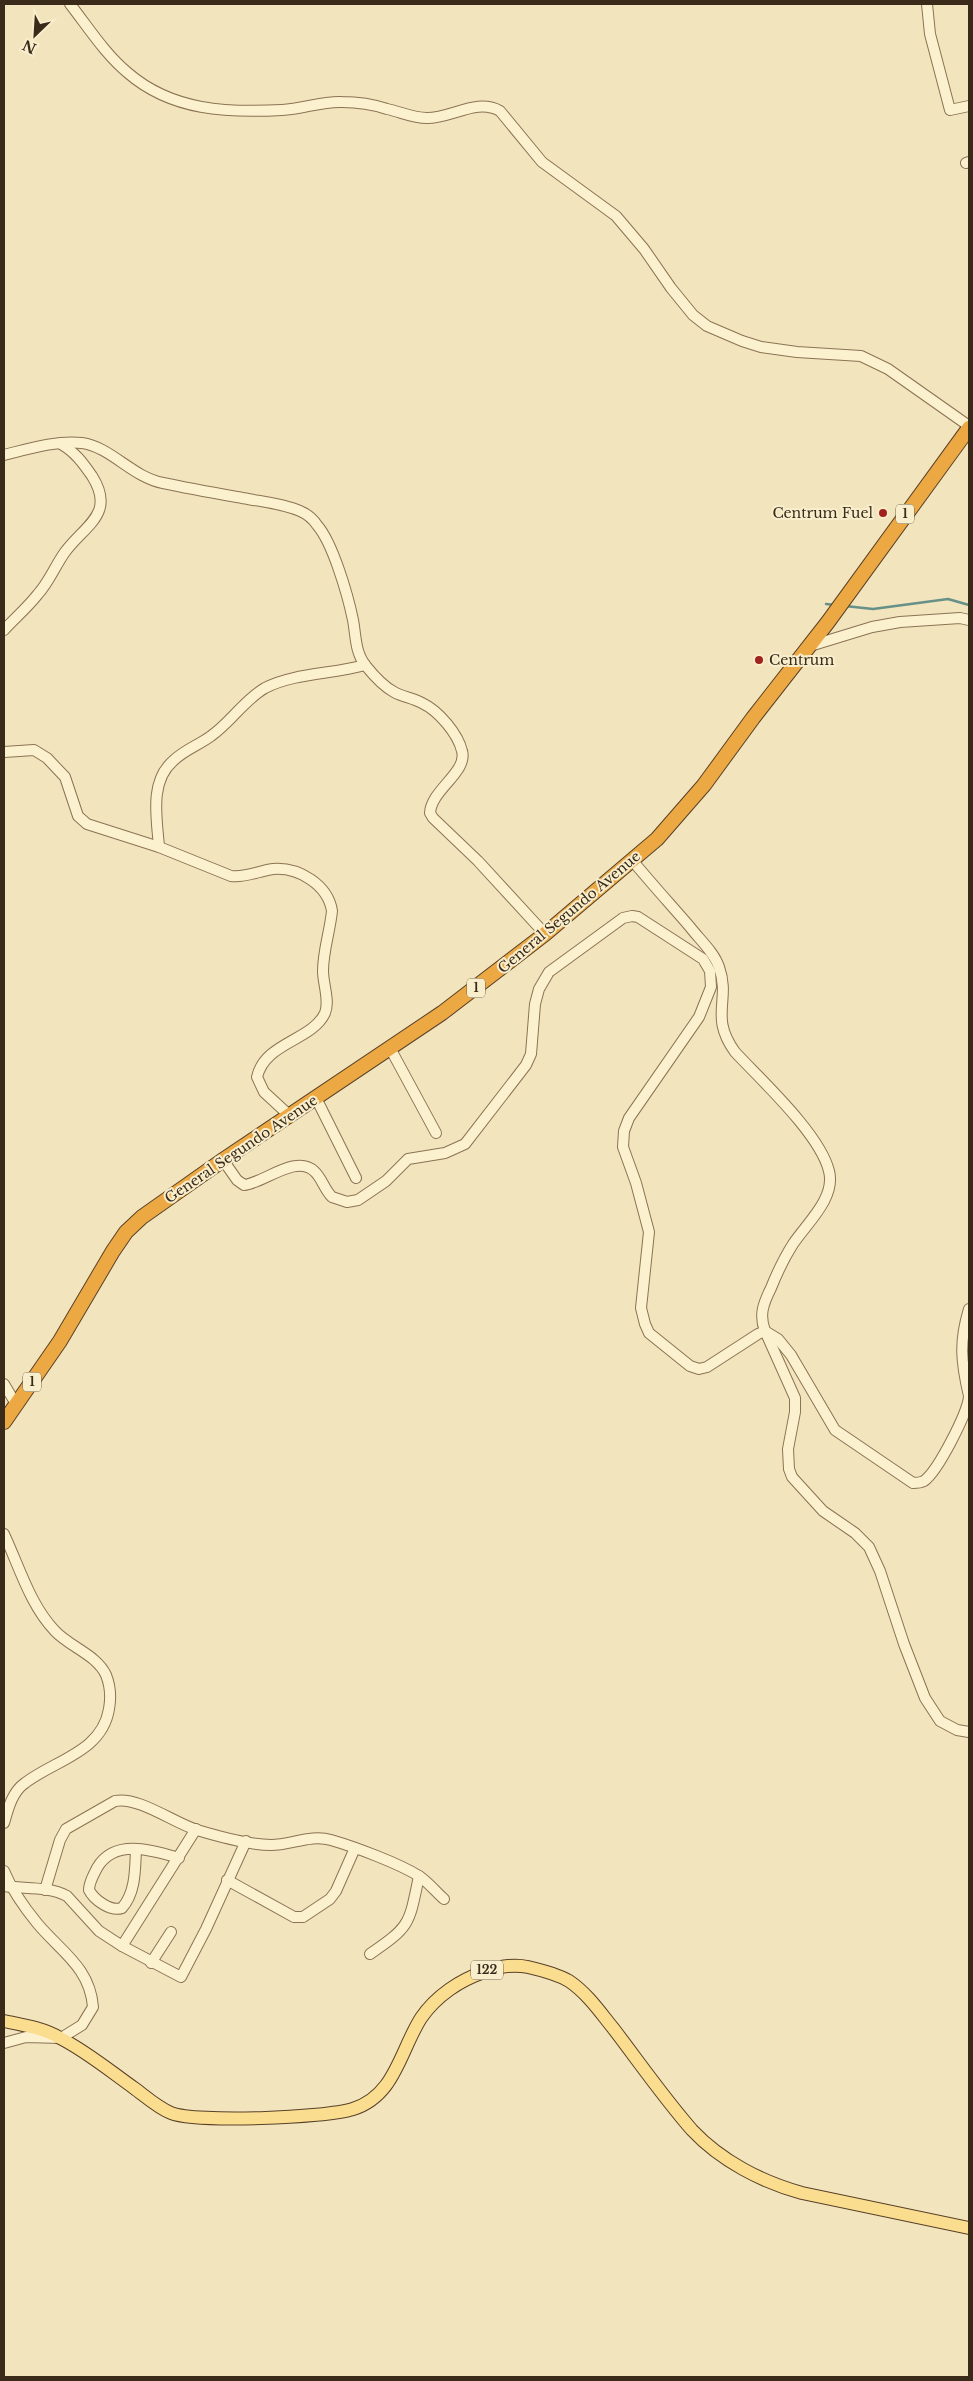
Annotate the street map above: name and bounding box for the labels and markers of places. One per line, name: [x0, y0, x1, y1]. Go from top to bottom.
place label: Centrum Fuel: [772, 504, 873, 522]
marker: Centrum Fuel: [877, 507, 889, 519]
place label: Centrum: [769, 651, 834, 669]
marker: Centrum: [753, 654, 765, 666]

